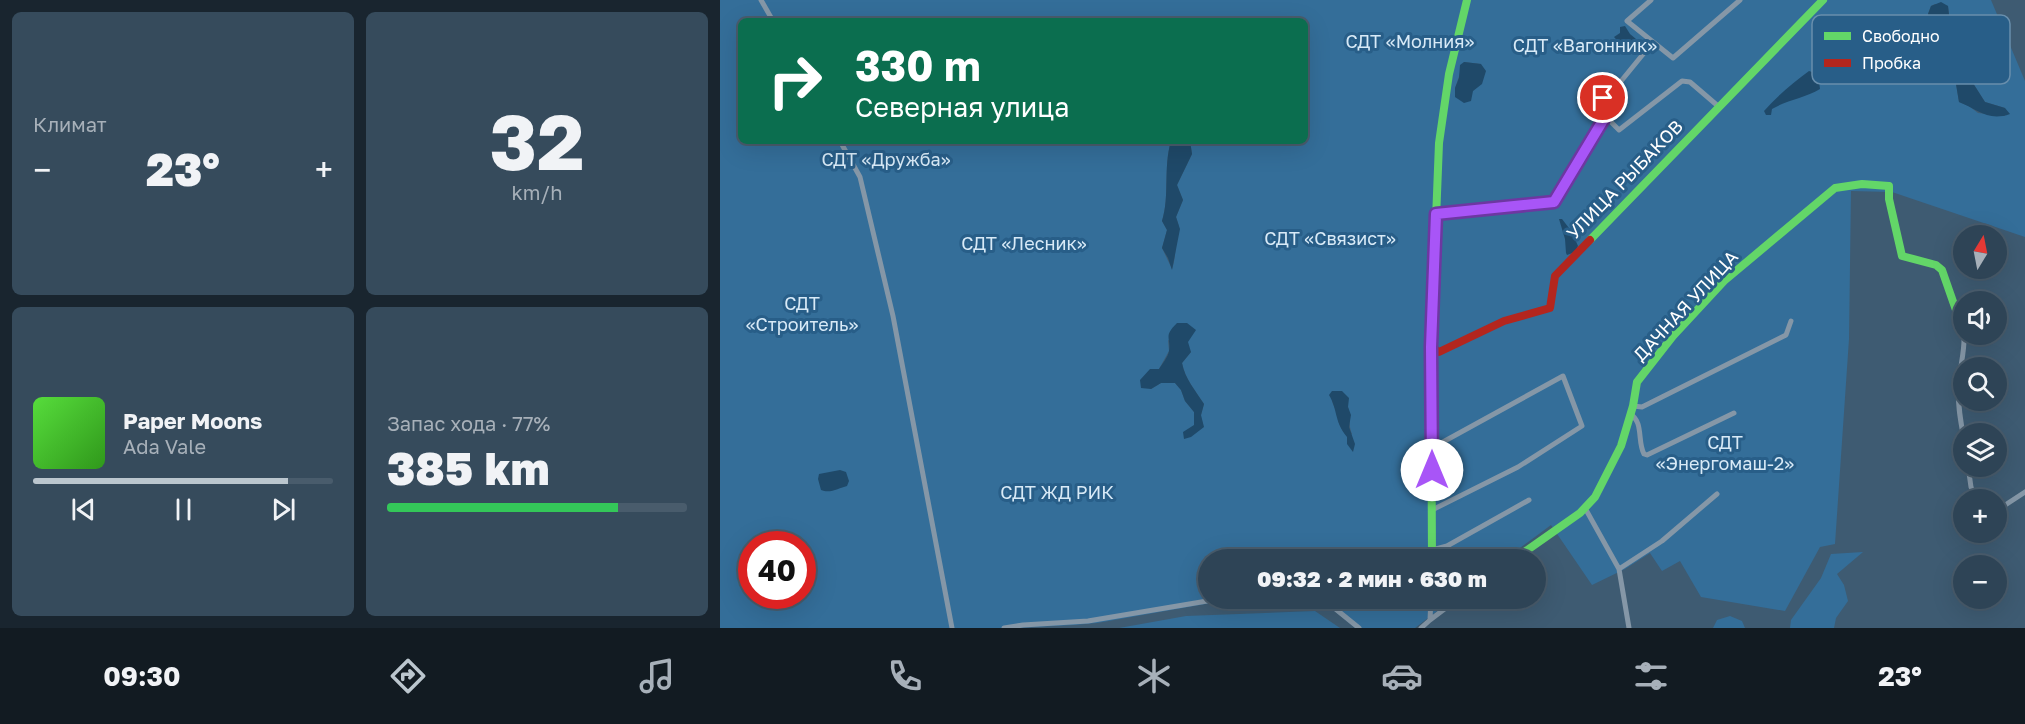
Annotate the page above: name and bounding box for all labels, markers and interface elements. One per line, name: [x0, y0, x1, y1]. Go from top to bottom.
legend: [1812, 15, 2010, 84]
text: Свободно: [1862, 26, 1940, 46]
park label: СДТ «Молния»: [1346, 30, 1474, 52]
park label: СДТ «Вагонник»: [1513, 34, 1657, 56]
text: 330 m: [855, 40, 981, 90]
icon: right: [756, 42, 834, 120]
text: Пробка: [1862, 53, 1921, 73]
pin: [1577, 72, 1628, 123]
icon: arrive: [1586, 81, 1619, 114]
text: Северная улица: [855, 91, 1070, 123]
text: 32: [489, 94, 585, 187]
text: Климат: [33, 112, 107, 136]
street label: УЛИЦА РЫБАКОВ: [1562, 115, 1687, 244]
text: 23°: [146, 142, 220, 196]
park label: СДТ «Дружба»: [821, 148, 951, 170]
text: −: [33, 150, 51, 189]
text: +: [315, 150, 333, 189]
text: km/h: [512, 180, 562, 204]
north arrow: [1953, 225, 2007, 279]
map controls: [1953, 225, 2007, 609]
park label: СДТ «Связист»: [1264, 227, 1396, 249]
park label: СДТ «Лесник»: [961, 232, 1087, 254]
street label: ДАЧНАЯ УЛИЦА: [1628, 245, 1742, 365]
button: sound: [1953, 291, 2007, 345]
park label: СДТ «Строитель»: [746, 292, 858, 335]
button: search: [1953, 357, 2007, 411]
text: Paper Moons: [123, 407, 262, 434]
text: Запас хода · 77%: [387, 411, 550, 435]
button: layers: [1953, 423, 2007, 477]
park label: СДТ «Энергомаш-2»: [1656, 431, 1794, 474]
text: Ada Vale: [123, 434, 206, 458]
position arrow: [1400, 438, 1464, 502]
text: 385 km: [387, 441, 550, 495]
park label: СДТ ЖД РИК: [1000, 481, 1114, 503]
button: +: [1953, 489, 2007, 543]
icon: previous: [67, 493, 100, 526]
icon: pause: [167, 493, 200, 526]
icon: next: [267, 493, 300, 526]
speed limit sign: 40: [738, 531, 816, 609]
button: −: [1953, 555, 2007, 609]
text: 09:32 · 2 мин · 630 m: [1257, 565, 1487, 592]
icon: directions: [387, 655, 429, 697]
icon: music: [636, 655, 678, 697]
icon: phone: [884, 655, 926, 697]
icon: climate: [1133, 655, 1175, 697]
icon: car: [1381, 655, 1423, 697]
icon: filters: [1630, 655, 1672, 697]
text: 09:30: [103, 660, 181, 692]
text: 23°: [1878, 660, 1922, 692]

